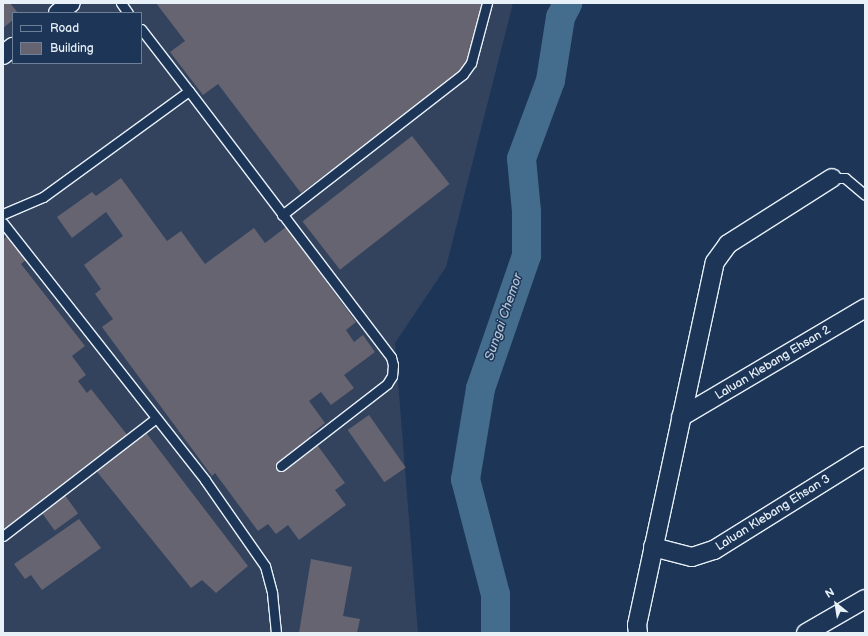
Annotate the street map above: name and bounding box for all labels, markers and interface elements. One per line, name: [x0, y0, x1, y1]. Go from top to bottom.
legend: [12, 12, 142, 64]
text: Road: [50, 21, 79, 36]
text: Building: [50, 41, 94, 56]
water label: Sungai Chemor: [482, 271, 526, 363]
street label: Laluan Klebang Ehsan 2: [713, 323, 833, 403]
street label: Laluan Klebang Ehsan 3: [713, 472, 833, 554]
north arrow: [816, 584, 856, 624]
text: N: [823, 585, 837, 601]

